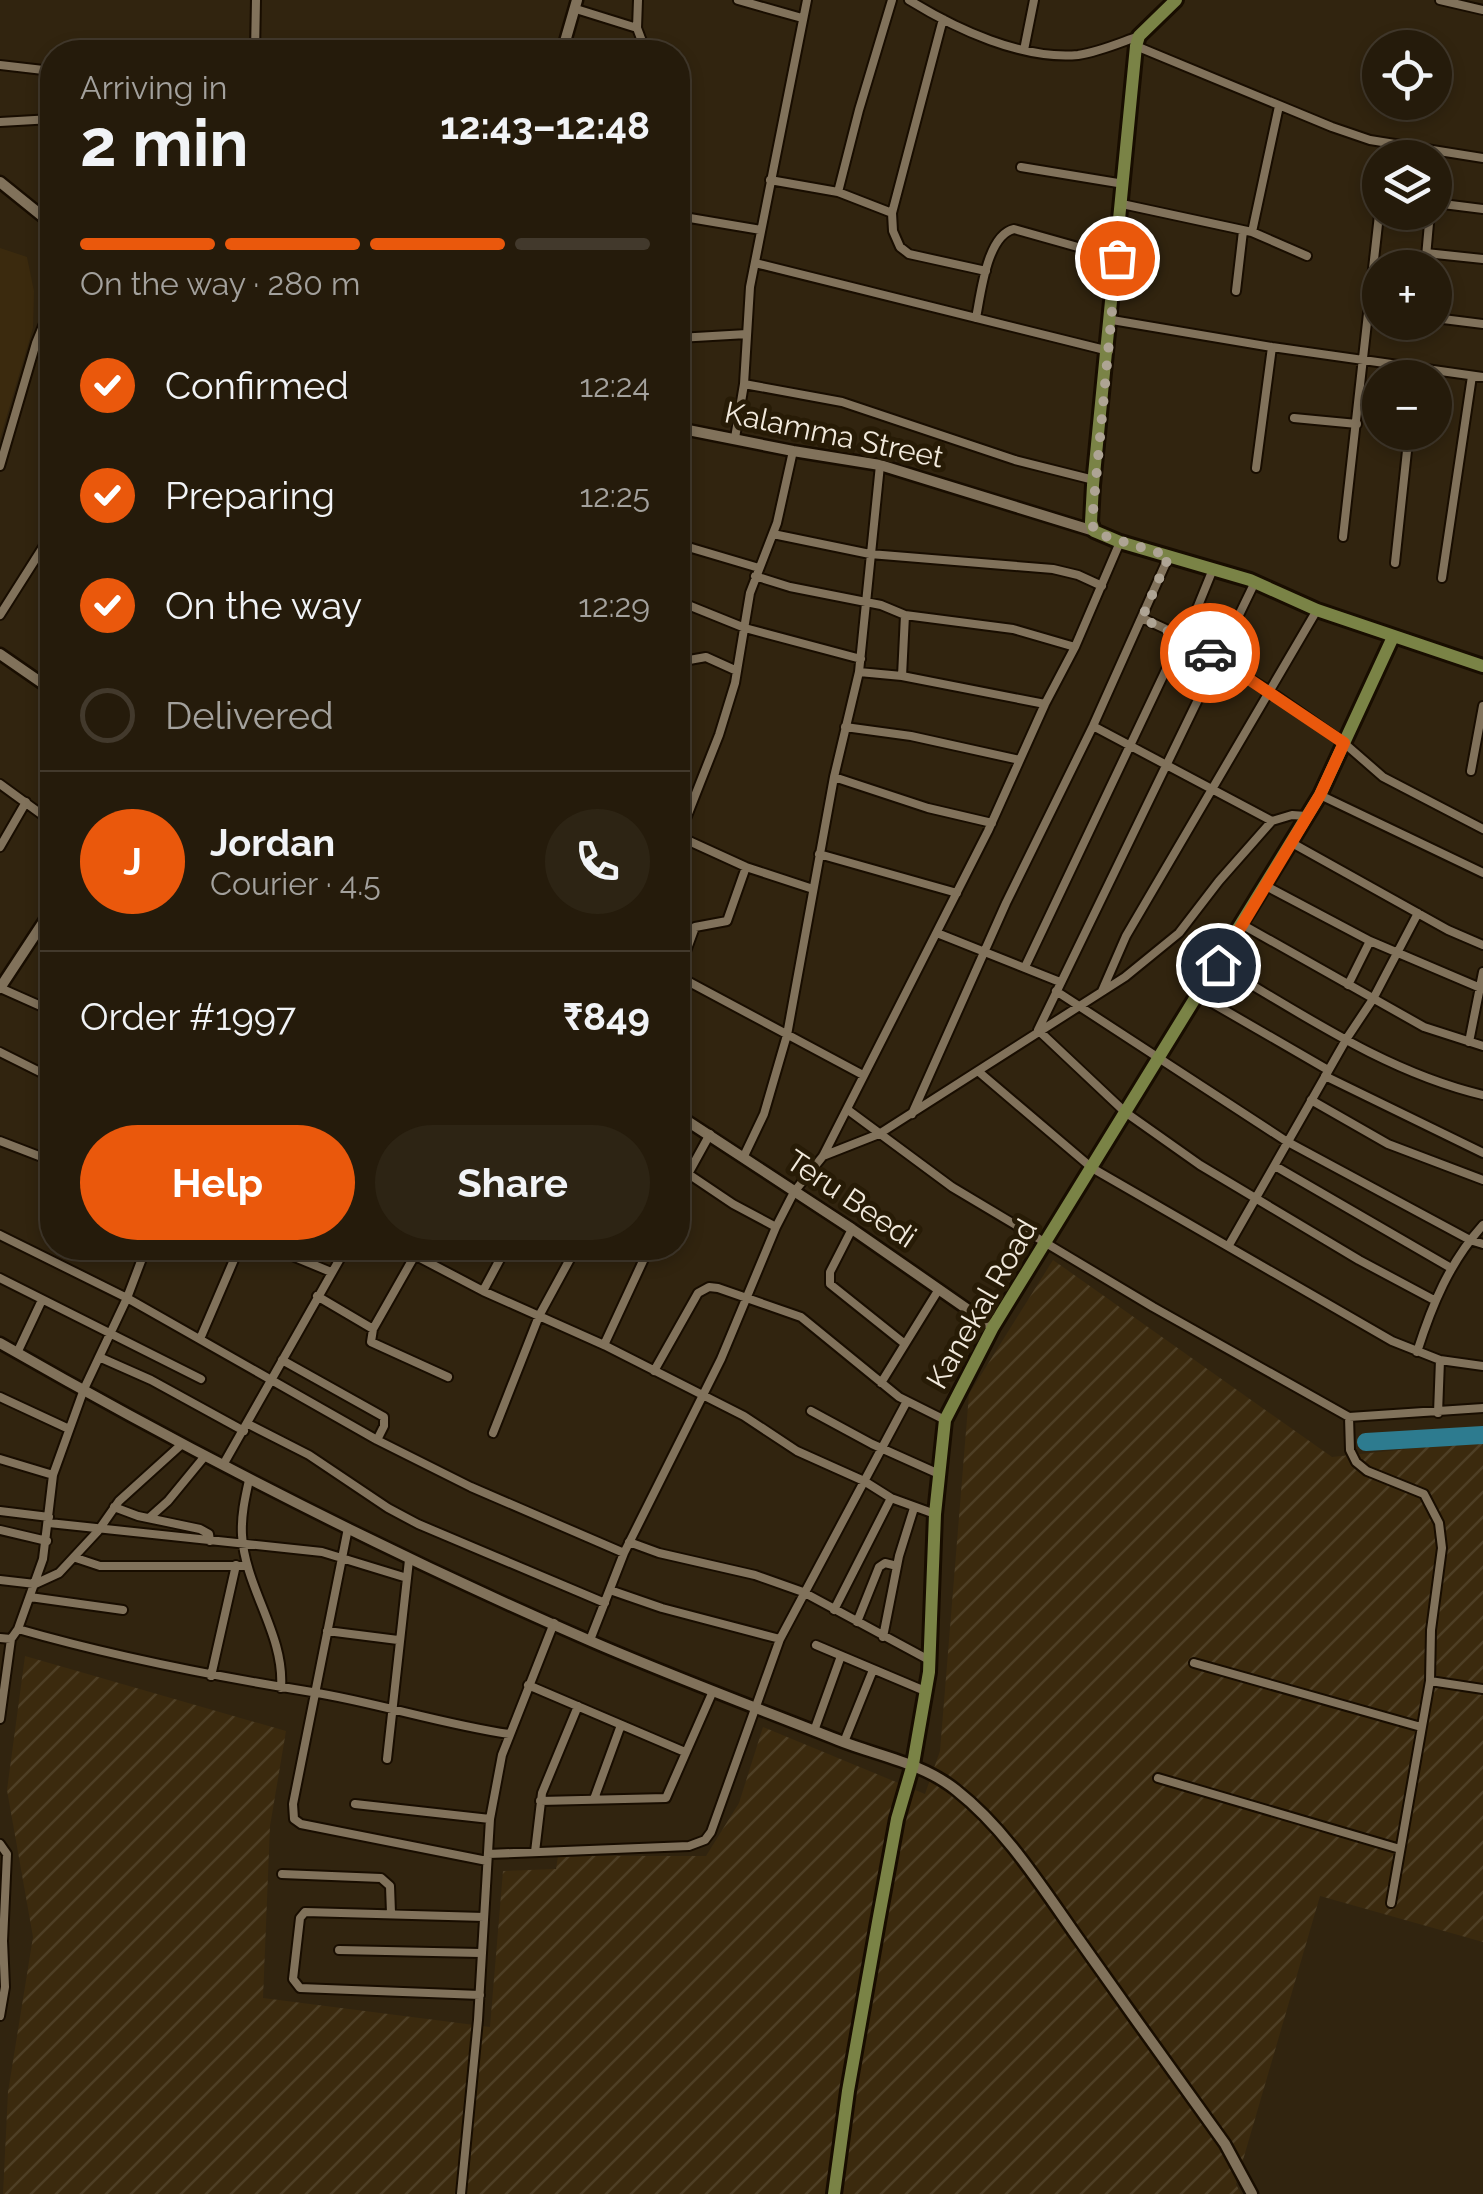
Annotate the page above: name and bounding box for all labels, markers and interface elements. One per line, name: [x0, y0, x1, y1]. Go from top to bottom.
map controls: [1362, 30, 1452, 450]
button: locate: [1362, 30, 1452, 120]
text: Arriving in: [80, 69, 227, 106]
text: 12:43–12:48: [440, 103, 650, 148]
text: 2 min: [80, 105, 249, 181]
button: layers: [1362, 140, 1452, 230]
pin: [1075, 216, 1160, 301]
icon: bag: [1090, 231, 1145, 286]
button: +: [1362, 250, 1452, 340]
text: On the way · 280 m: [80, 265, 360, 302]
icon: check: [80, 358, 135, 413]
button: −: [1362, 360, 1452, 450]
text: Confirmed: [165, 363, 349, 408]
text: 12:24: [579, 367, 650, 404]
street label: Kalamma Street: [722, 394, 947, 475]
icon: check: [80, 468, 135, 523]
text: Preparing: [165, 473, 335, 518]
text: 12:25: [580, 477, 650, 514]
icon: check: [80, 578, 135, 633]
text: On the way: [165, 583, 362, 628]
text: 12:29: [578, 587, 650, 624]
courier: [1160, 603, 1260, 703]
icon: car: [1183, 626, 1238, 681]
text: Delivered: [165, 693, 334, 738]
button: phone: [545, 809, 650, 914]
text: Jordan: [210, 820, 335, 865]
text: J: [123, 839, 142, 884]
text: Courier · 4.5: [210, 865, 381, 902]
pin: [1176, 923, 1261, 1008]
icon: home: [1191, 938, 1246, 993]
text: Order #1997: [80, 994, 296, 1039]
text: ₹849: [563, 994, 650, 1039]
button: Help: [80, 1125, 355, 1240]
button: Share: [375, 1125, 650, 1240]
street label: Teru Beedi: [780, 1142, 923, 1255]
street label: Kanekal Road: [919, 1213, 1044, 1395]

